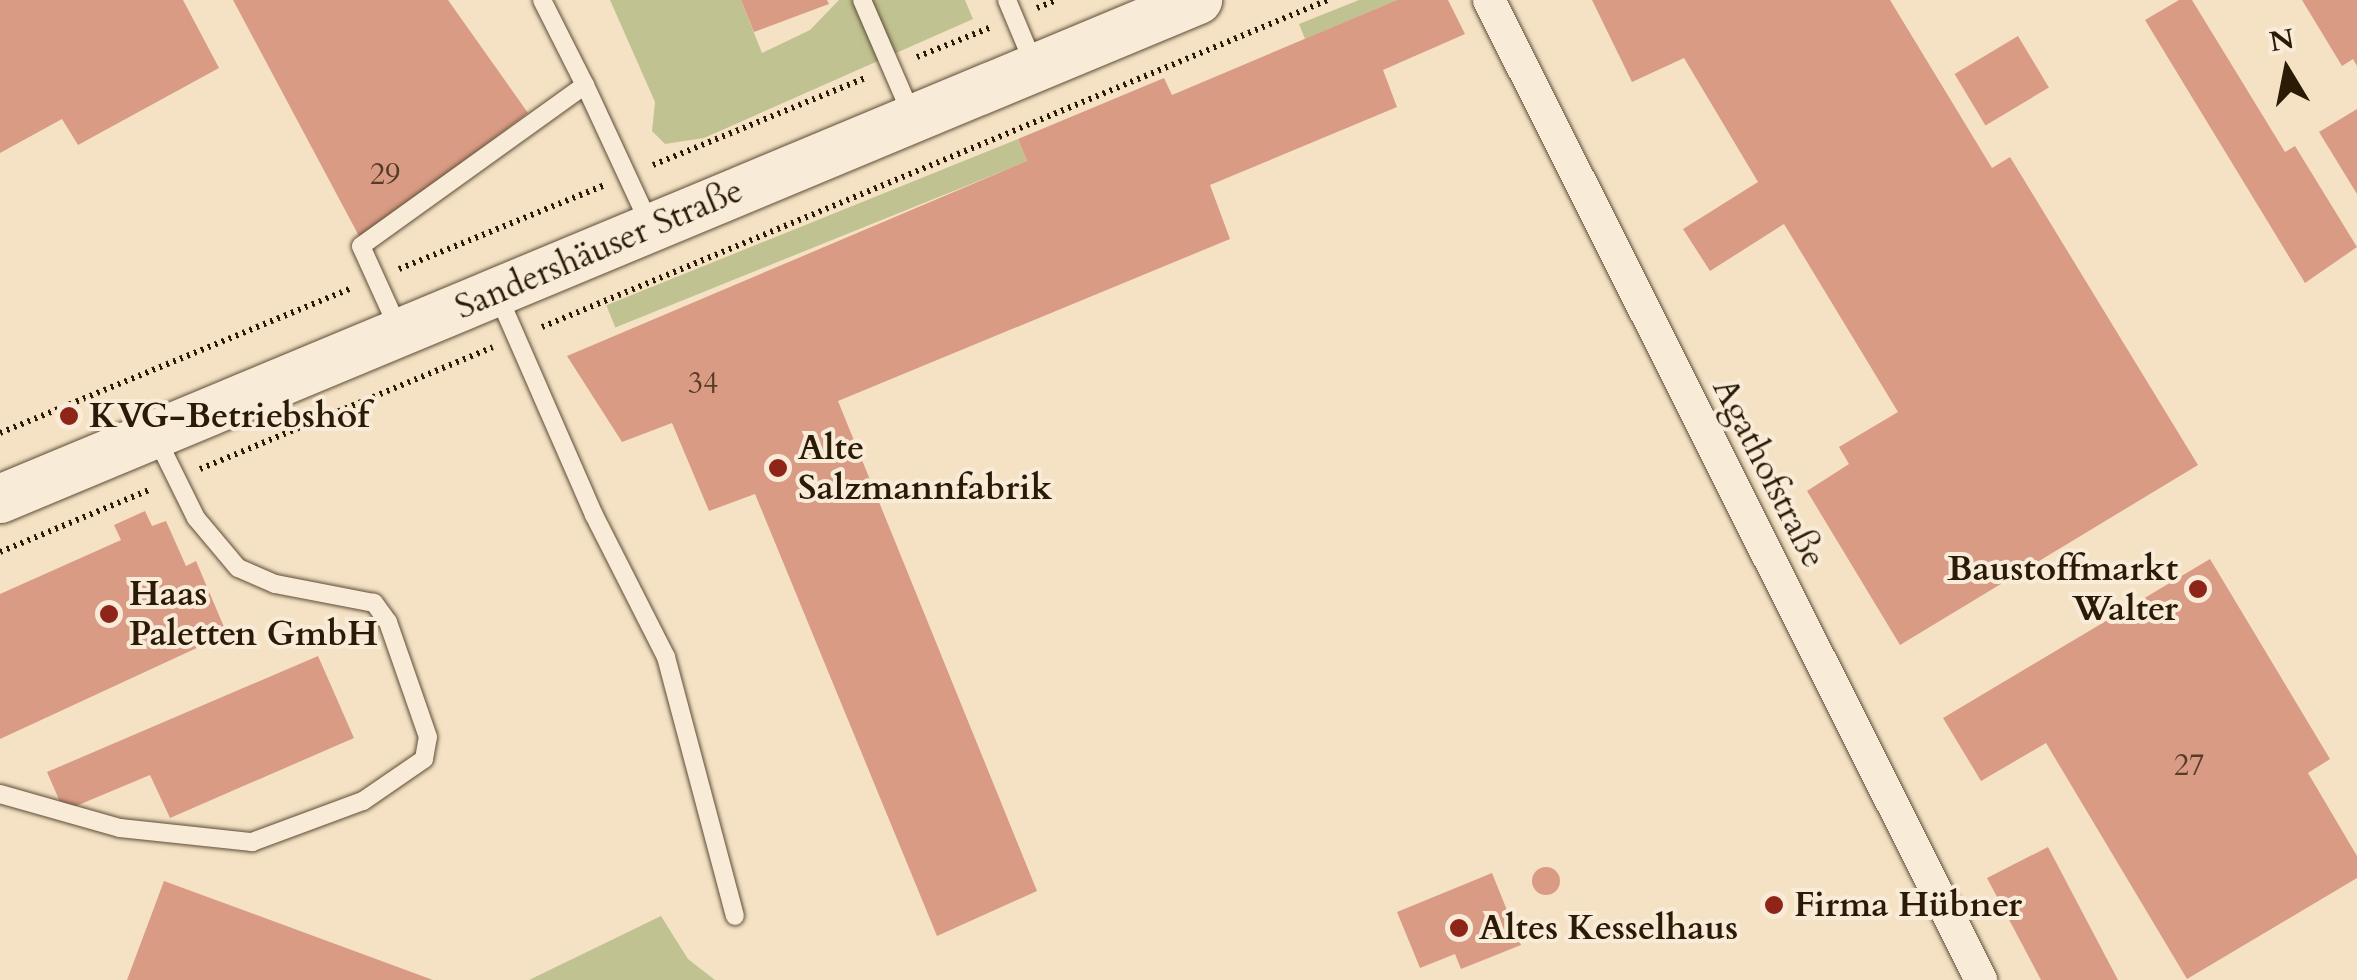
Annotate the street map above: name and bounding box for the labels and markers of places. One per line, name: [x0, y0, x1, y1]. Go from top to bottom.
place label: KVG-Betriebshof: [89, 395, 369, 437]
marker: KVG-Betriebshof: [58, 405, 80, 427]
place label: Alte Salzmannfabrik: [798, 427, 1052, 509]
marker: Alte Salzmannfabrik: [767, 457, 789, 479]
place label: Baustoffmarkt Walter: [1947, 548, 2178, 630]
place label: Haas Paletten GmbH: [129, 573, 378, 655]
marker: Baustoffmarkt Walter: [2187, 578, 2209, 600]
marker: Haas Paletten GmbH: [98, 603, 120, 625]
place label: Firma Hübner: [1794, 884, 2022, 926]
marker: Firma Hübner: [1763, 894, 1785, 916]
place label: Altes Kesselhaus: [1479, 907, 1738, 949]
marker: Altes Kesselhaus: [1448, 917, 1470, 939]

